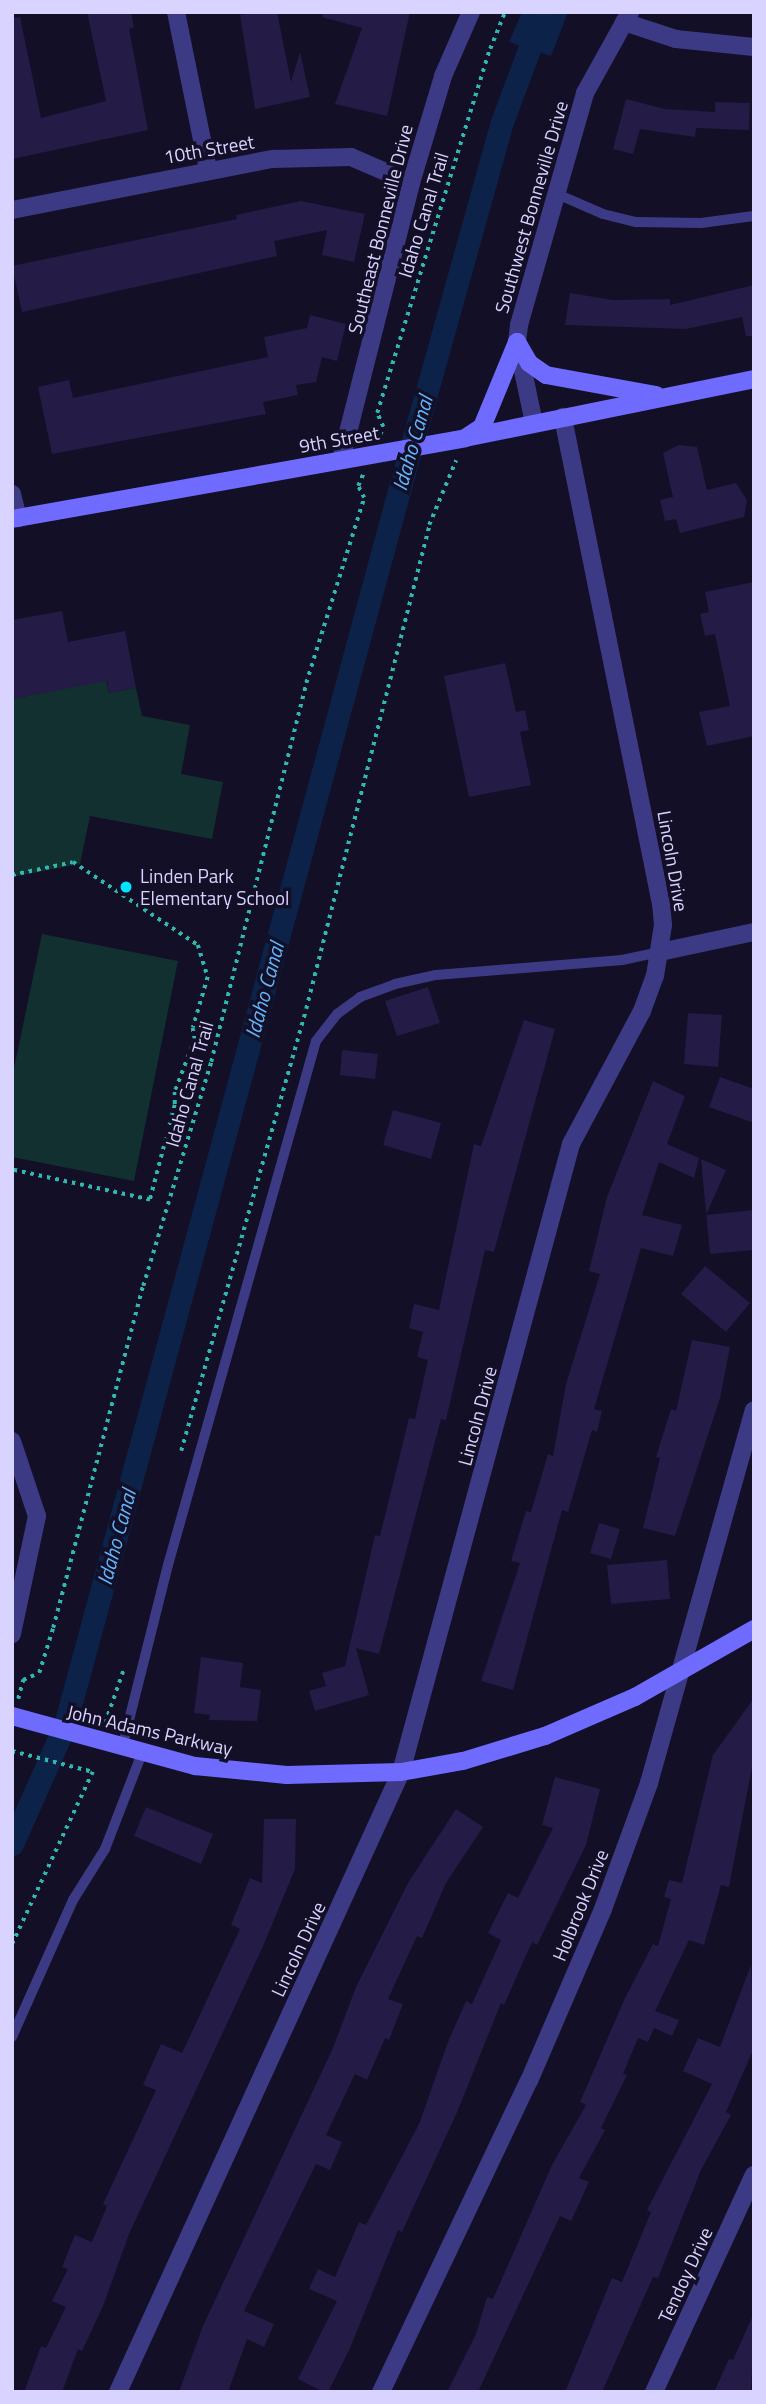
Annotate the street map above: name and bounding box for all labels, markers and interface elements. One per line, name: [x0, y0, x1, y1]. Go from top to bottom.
street label: Southwest Bonneville Drive: [490, 98, 572, 316]
street label: Southeast Bonneville Drive: [343, 122, 417, 336]
street label: 10th Street: [162, 130, 256, 168]
street label: Idaho Canal Trail: [393, 150, 453, 280]
water label: Idaho Canal: [386, 393, 438, 493]
street label: 9th Street: [297, 421, 381, 457]
street label: Lincoln Drive: [653, 809, 693, 913]
place label: Linden Park Elementary School: [140, 865, 289, 909]
marker: Linden Park Elementary School: [118, 879, 134, 895]
water label: Idaho Canal: [239, 940, 289, 1040]
street label: Idaho Canal Trail: [160, 1019, 218, 1149]
street label: Lincoln Drive: [453, 1364, 501, 1468]
water label: Idaho Canal: [91, 1487, 141, 1587]
street label: John Adams Parkway: [65, 1700, 235, 1760]
street label: Holbrook Drive: [547, 1846, 613, 1964]
street label: Lincoln Drive: [266, 1898, 330, 2000]
street label: Tendoy Drive: [653, 2224, 717, 2326]

